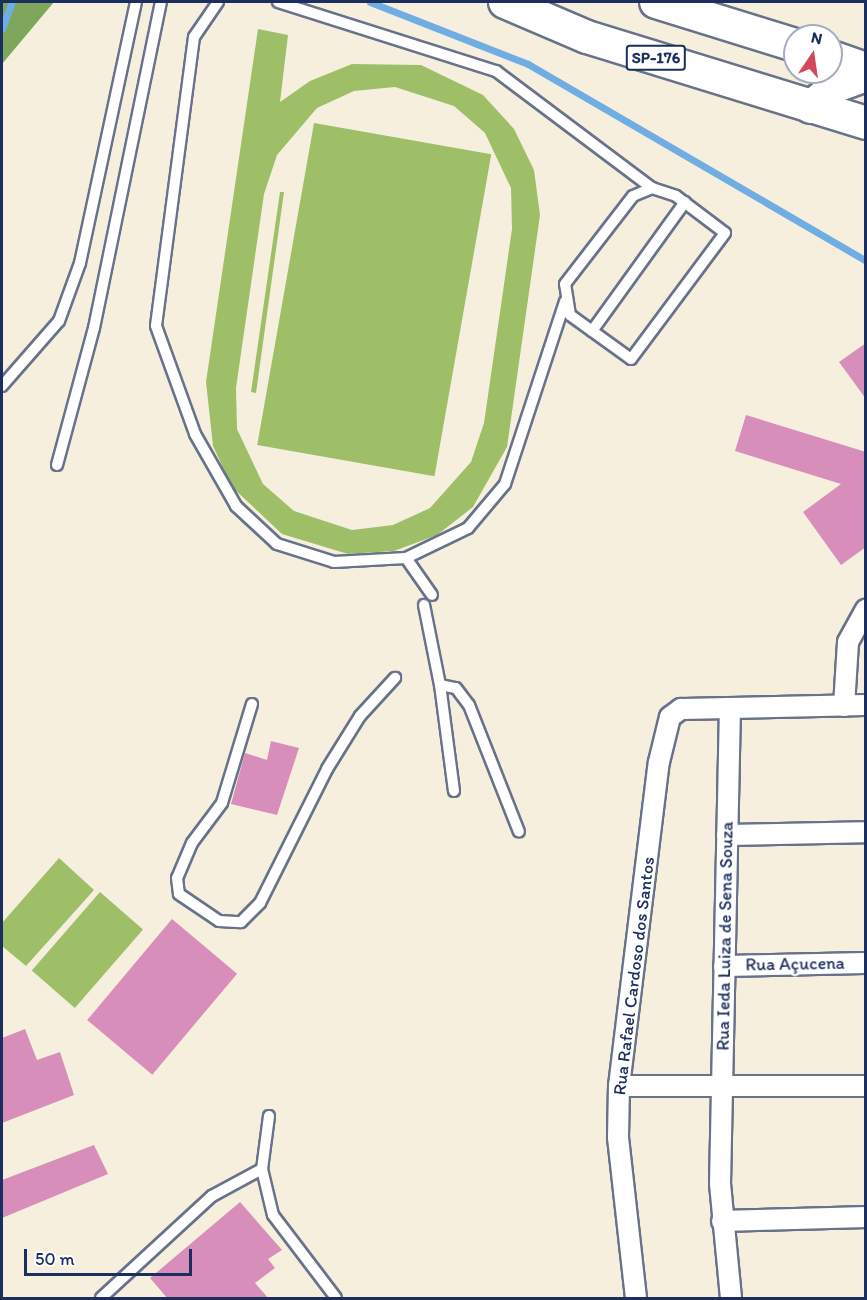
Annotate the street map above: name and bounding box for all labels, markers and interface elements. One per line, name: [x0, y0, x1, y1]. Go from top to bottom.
north arrow: [783, 24, 843, 84]
text: N: [809, 27, 824, 48]
road number: SP-176: [624, 45, 688, 71]
street label: Rua Ieda Luiza de Sena Souza: [712, 822, 738, 1050]
street label: Rua Rafael Cardoso dos Santos: [609, 855, 659, 1097]
street label: Rua Açucena: [745, 952, 845, 976]
scale bar: [27, 1237, 195, 1275]
text: 50 m: [35, 1248, 75, 1270]

